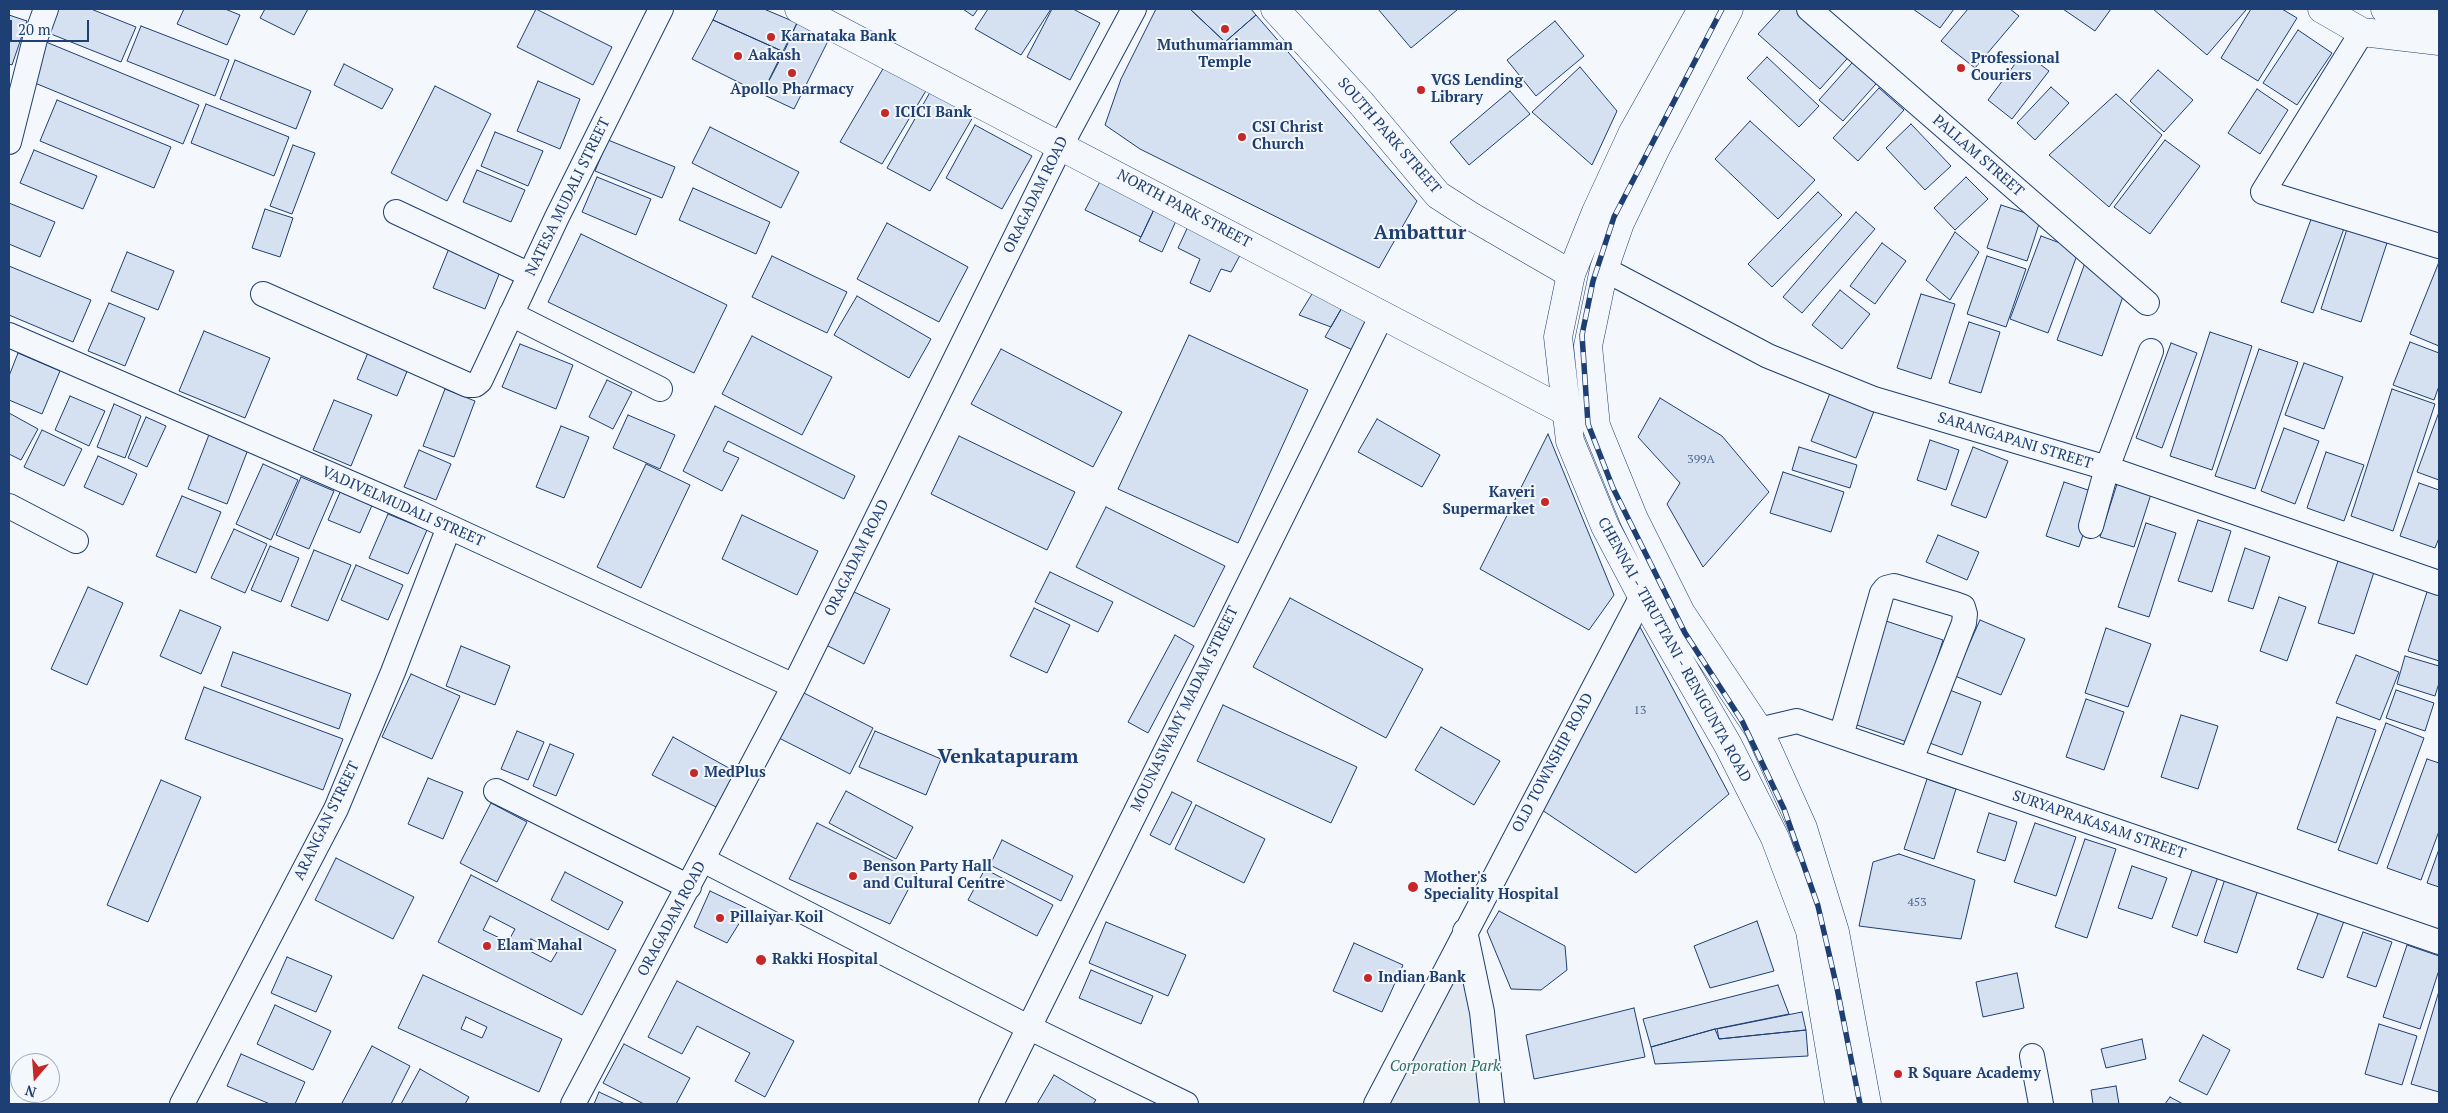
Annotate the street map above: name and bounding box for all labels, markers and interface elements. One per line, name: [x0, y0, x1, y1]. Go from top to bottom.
scale bar: [12, 10, 91, 42]
text: 20 m: [18, 19, 51, 39]
marker: Muthumariamman Temple: [1219, 23, 1231, 35]
place label: Karnataka Bank: [781, 28, 896, 46]
marker: Karnataka Bank: [765, 31, 777, 43]
place label: Muthumariamman Temple: [1157, 37, 1293, 72]
place label: Aakash: [748, 47, 801, 65]
marker: Aakash: [732, 50, 744, 62]
place label: Professional Couriers: [1971, 50, 2060, 85]
marker: Professional Couriers: [1955, 62, 1967, 74]
marker: Apollo Pharmacy: [786, 67, 798, 79]
place label: VGS Lending Library: [1431, 72, 1523, 107]
street label: SOUTH PARK STREET: [1334, 74, 1444, 198]
place label: Apollo Pharmacy: [730, 81, 854, 99]
marker: VGS Lending Library: [1415, 84, 1427, 96]
place label: ICICI Bank: [895, 104, 972, 122]
marker: ICICI Bank: [879, 107, 891, 119]
street label: PALLAM STREET: [1929, 111, 2027, 201]
street label: NATESA MUDALI STREET: [522, 115, 614, 279]
place label: CSI Christ Church: [1252, 119, 1323, 154]
marker: CSI Christ Church: [1236, 131, 1248, 143]
street label: ORAGADAM ROAD: [1000, 134, 1072, 256]
street label: NORTH PARK STREET: [1114, 166, 1254, 252]
district label: Ambattur: [1374, 221, 1466, 245]
street label: SARANGAPANI STREET: [1935, 409, 2095, 473]
house number: 399A: [1687, 453, 1715, 467]
street label: VADIVELMUDALI STREET: [319, 463, 487, 551]
place label: Kaveri Supermarket: [1442, 484, 1535, 519]
marker: Kaveri Supermarket: [1539, 496, 1551, 508]
street label: ORAGADAM ROAD: [821, 497, 893, 619]
street label: CHENNAI - TIRUTTANI - RENIGUNTA ROAD: [1593, 514, 1755, 786]
street label: MOUNASWAMY MADAM STREET: [1127, 603, 1243, 815]
street label: OLD TOWNSHIP ROAD: [1509, 690, 1597, 836]
house number: 13: [1634, 704, 1646, 718]
district label: Venkatapuram: [937, 745, 1079, 769]
street label: ARANGAN STREET: [290, 759, 364, 883]
place label: MedPlus: [704, 764, 766, 782]
marker: MedPlus: [688, 767, 700, 779]
street label: SURYAPRAKASAM STREET: [2010, 787, 2188, 863]
street label: ORAGADAM ROAD: [634, 858, 710, 980]
place label: Benson Party Hall and Cultural Centre: [863, 858, 1005, 893]
place label: Mother's Speciality Hospital: [1424, 869, 1559, 904]
marker: Benson Party Hall and Cultural Centre: [847, 870, 859, 882]
marker: Mother's Speciality Hospital: [1406, 880, 1420, 894]
house number: 453: [1907, 896, 1927, 910]
place label: Pillaiyar Koil: [730, 909, 824, 927]
marker: Pillaiyar Koil: [714, 912, 726, 924]
place label: Elam Mahal: [497, 937, 583, 955]
marker: Elam Mahal: [481, 940, 493, 952]
place label: Rakki Hospital: [772, 951, 878, 969]
marker: Rakki Hospital: [754, 953, 768, 967]
place label: Indian Bank: [1378, 969, 1466, 987]
marker: Indian Bank: [1362, 972, 1374, 984]
north arrow: [10, 1053, 60, 1103]
park label: Corporation Park: [1390, 1058, 1500, 1076]
place label: R Square Academy: [1908, 1065, 2041, 1083]
marker: R Square Academy: [1892, 1068, 1904, 1080]
text: N: [23, 1081, 39, 1102]

